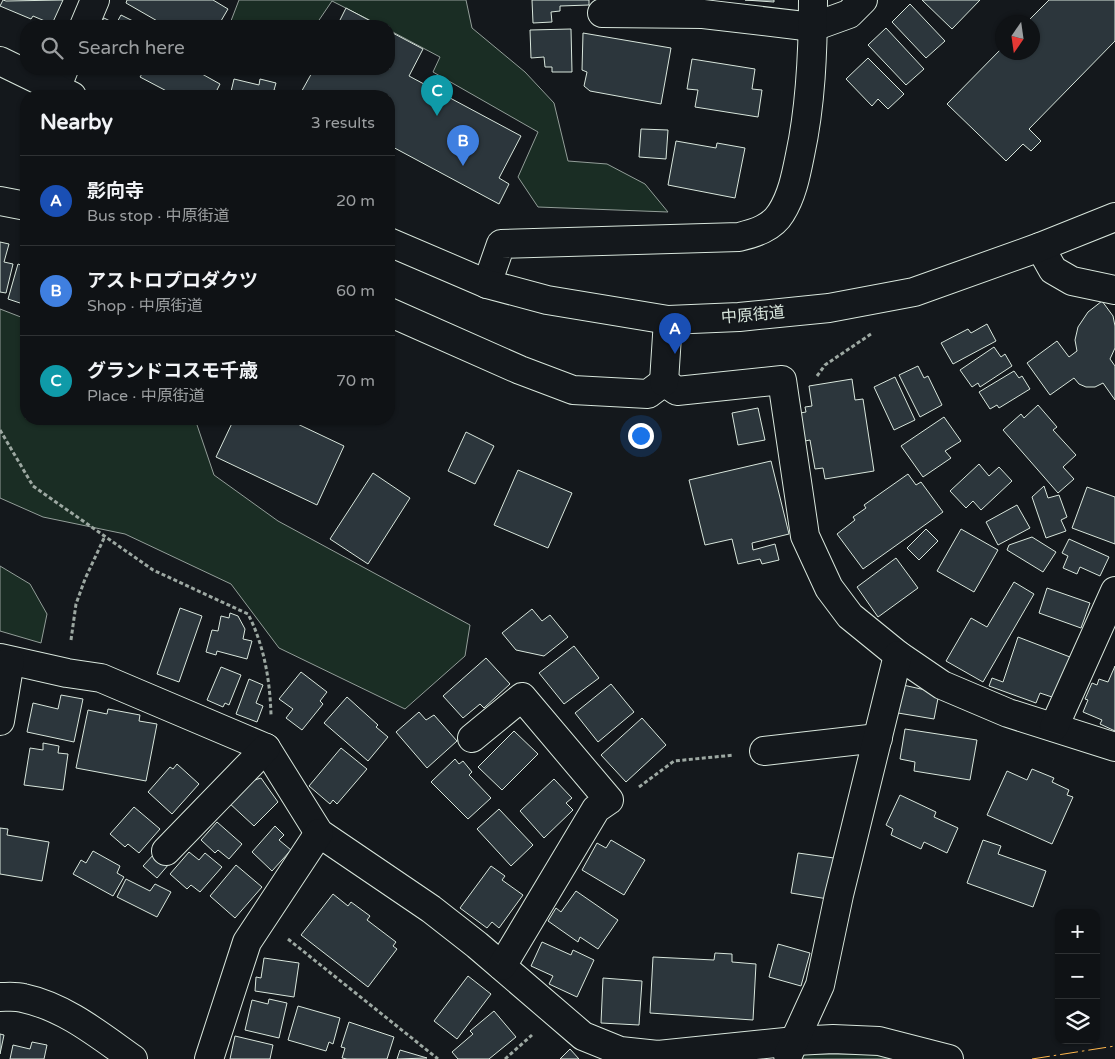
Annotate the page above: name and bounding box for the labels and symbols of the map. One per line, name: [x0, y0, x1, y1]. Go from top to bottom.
north arrow: [995, 15, 1040, 60]
pin: C: [421, 75, 453, 116]
pin: B: [447, 125, 479, 166]
street label: 中原街道: [720, 302, 786, 328]
pin: A: [659, 313, 691, 354]
your location: [628, 423, 654, 449]

